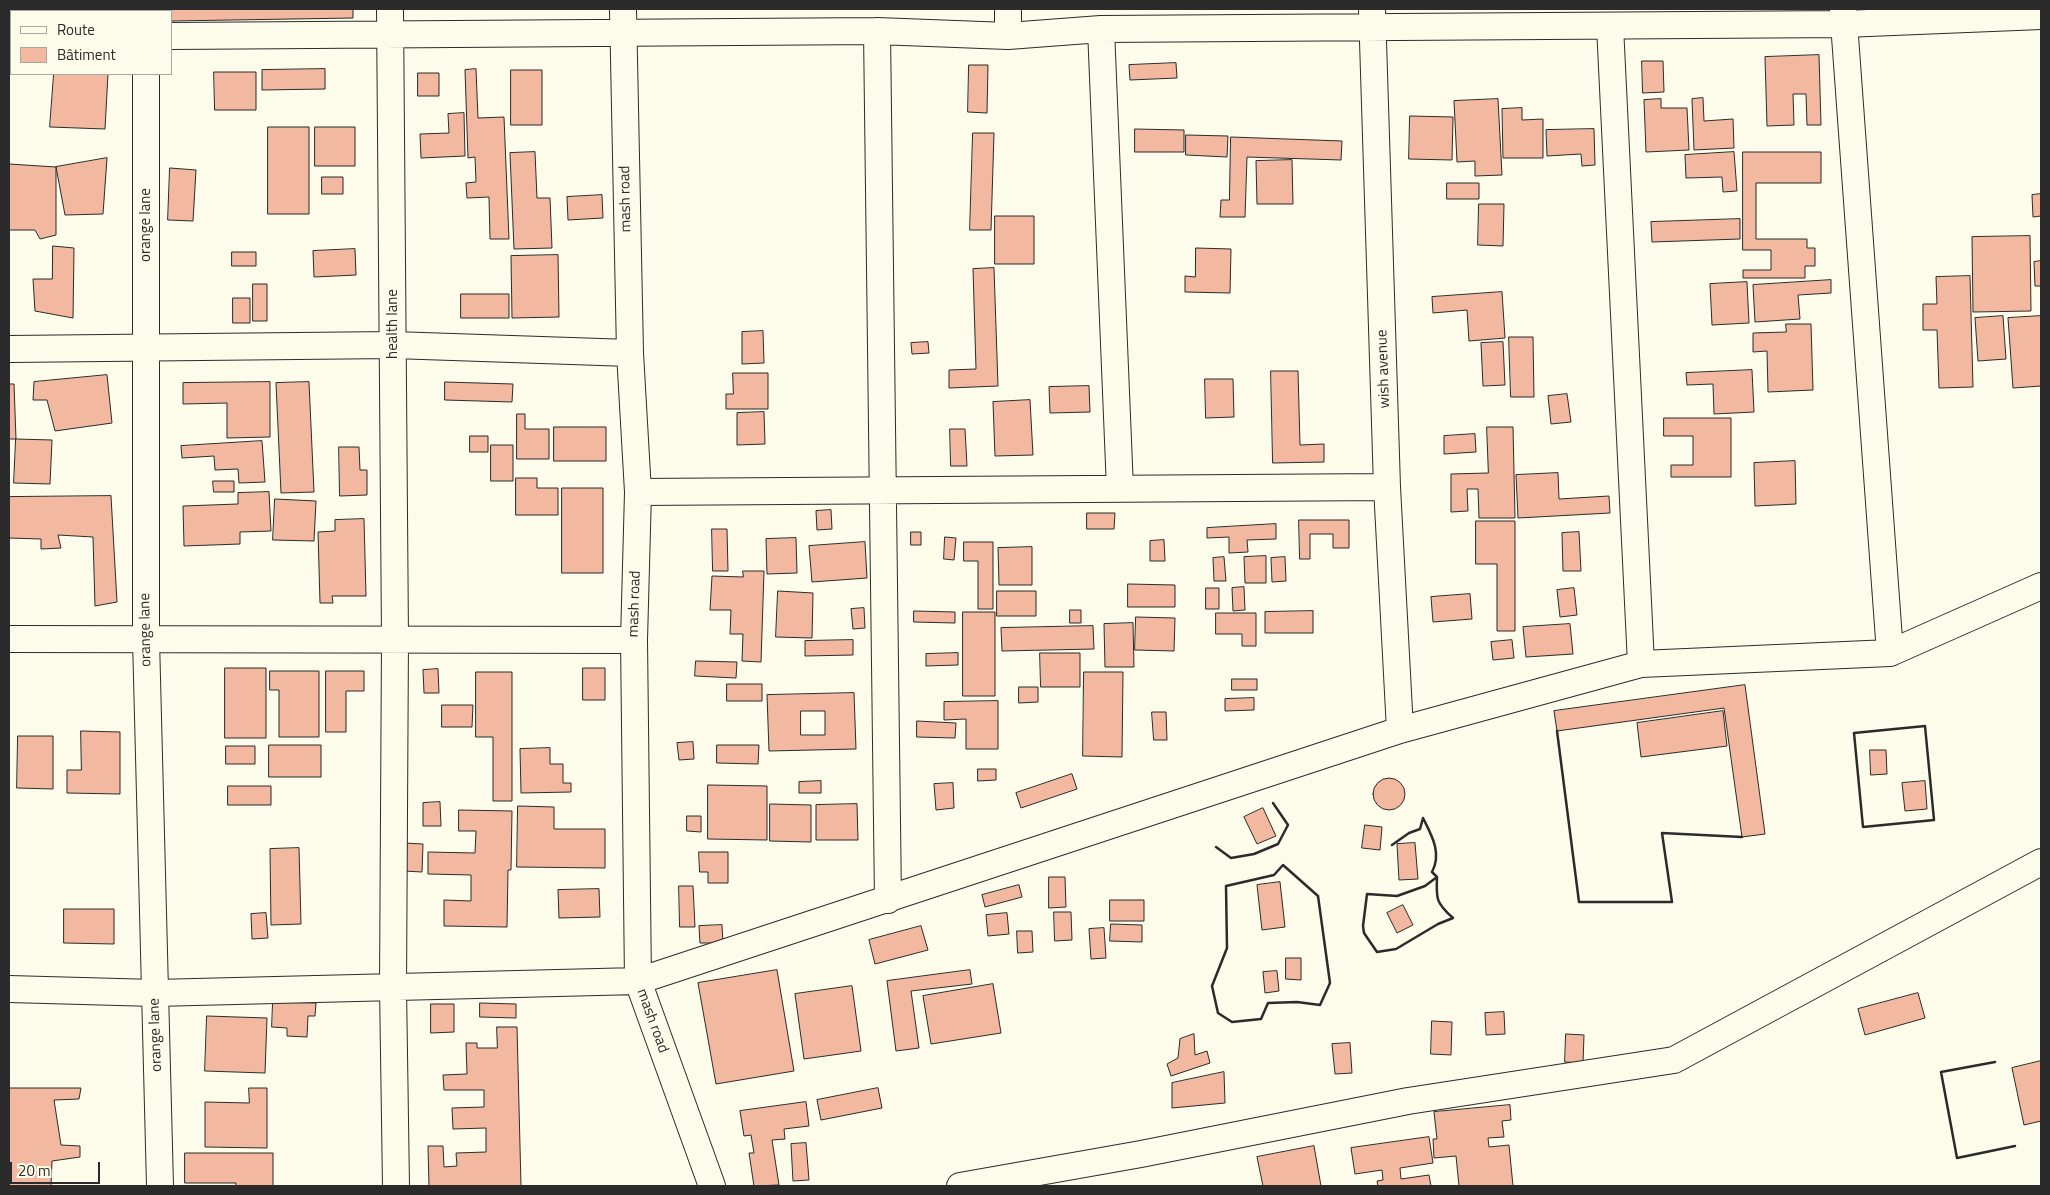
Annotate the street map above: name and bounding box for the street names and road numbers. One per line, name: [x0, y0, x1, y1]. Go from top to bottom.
street label: mash road: [616, 165, 636, 233]
street label: orange lane: [137, 188, 155, 262]
street label: health lane: [384, 289, 402, 359]
street label: wish avenue: [1374, 329, 1394, 409]
street label: mash road: [625, 570, 645, 638]
street label: orange lane: [136, 593, 156, 667]
street label: mash road: [632, 987, 672, 1055]
street label: orange lane: [146, 998, 166, 1072]

